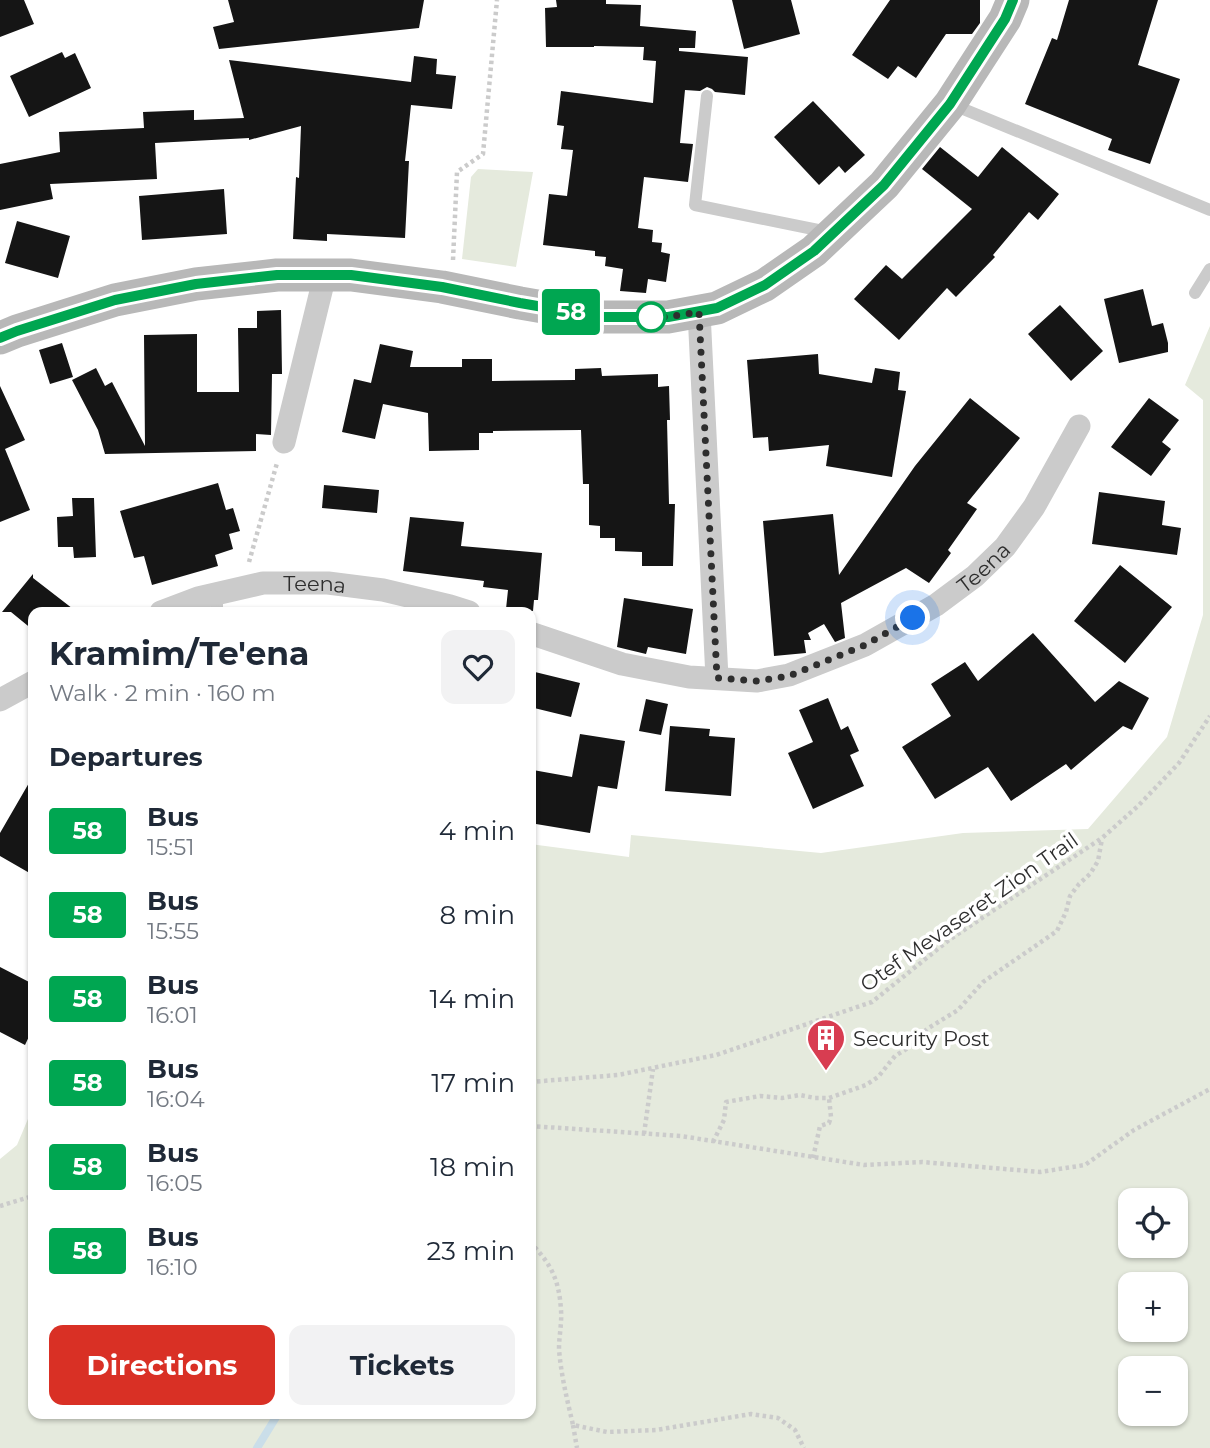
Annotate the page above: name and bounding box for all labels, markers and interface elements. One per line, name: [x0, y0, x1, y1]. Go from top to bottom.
line badge: 58: [540, 289, 602, 335]
text: 58: [556, 297, 586, 326]
unlabelled marker: [636, 302, 666, 332]
street label: Teena: [952, 537, 1015, 598]
street label: Teena: [283, 571, 348, 598]
your location: [895, 600, 930, 635]
button: heart: [441, 630, 515, 704]
text: Kramim/Te'ena: [49, 633, 309, 673]
text: Walk · 2 min · 160 m: [49, 679, 276, 707]
text: Departures: [49, 741, 203, 773]
text: Bus: [147, 801, 199, 833]
text: 4 min: [439, 815, 515, 847]
text: 58: [72, 816, 103, 845]
street label: Otef Mevaseret Zion Trail: [855, 827, 1083, 997]
text: 15:51: [147, 833, 195, 861]
text: Bus: [147, 885, 199, 917]
text: 8 min: [439, 899, 515, 931]
text: 58: [72, 900, 103, 929]
text: 15:55: [147, 917, 199, 945]
text: Bus: [147, 969, 199, 1001]
text: 14 min: [429, 983, 515, 1015]
text: 58: [72, 984, 103, 1013]
text: 16:01: [147, 1001, 198, 1029]
building icon: Security Post: [805, 1017, 847, 1072]
place label: Security Post: [853, 1026, 990, 1051]
text: Bus: [147, 1053, 199, 1085]
text: 17 min: [431, 1067, 515, 1099]
text: 58: [72, 1068, 103, 1097]
text: 16:04: [147, 1085, 205, 1113]
text: Bus: [147, 1137, 199, 1169]
text: 18 min: [430, 1151, 515, 1183]
text: 58: [72, 1152, 103, 1181]
text: 16:05: [147, 1169, 202, 1197]
map controls: [1118, 1188, 1188, 1426]
button: locate: [1118, 1188, 1188, 1258]
text: Bus: [147, 1221, 199, 1253]
text: 23 min: [427, 1235, 515, 1267]
text: 58: [72, 1236, 103, 1265]
text: 16:10: [147, 1253, 198, 1281]
button: +: [1118, 1272, 1188, 1342]
button: Directions: [49, 1325, 275, 1405]
button: Tickets: [289, 1325, 515, 1405]
button: −: [1118, 1356, 1188, 1426]

